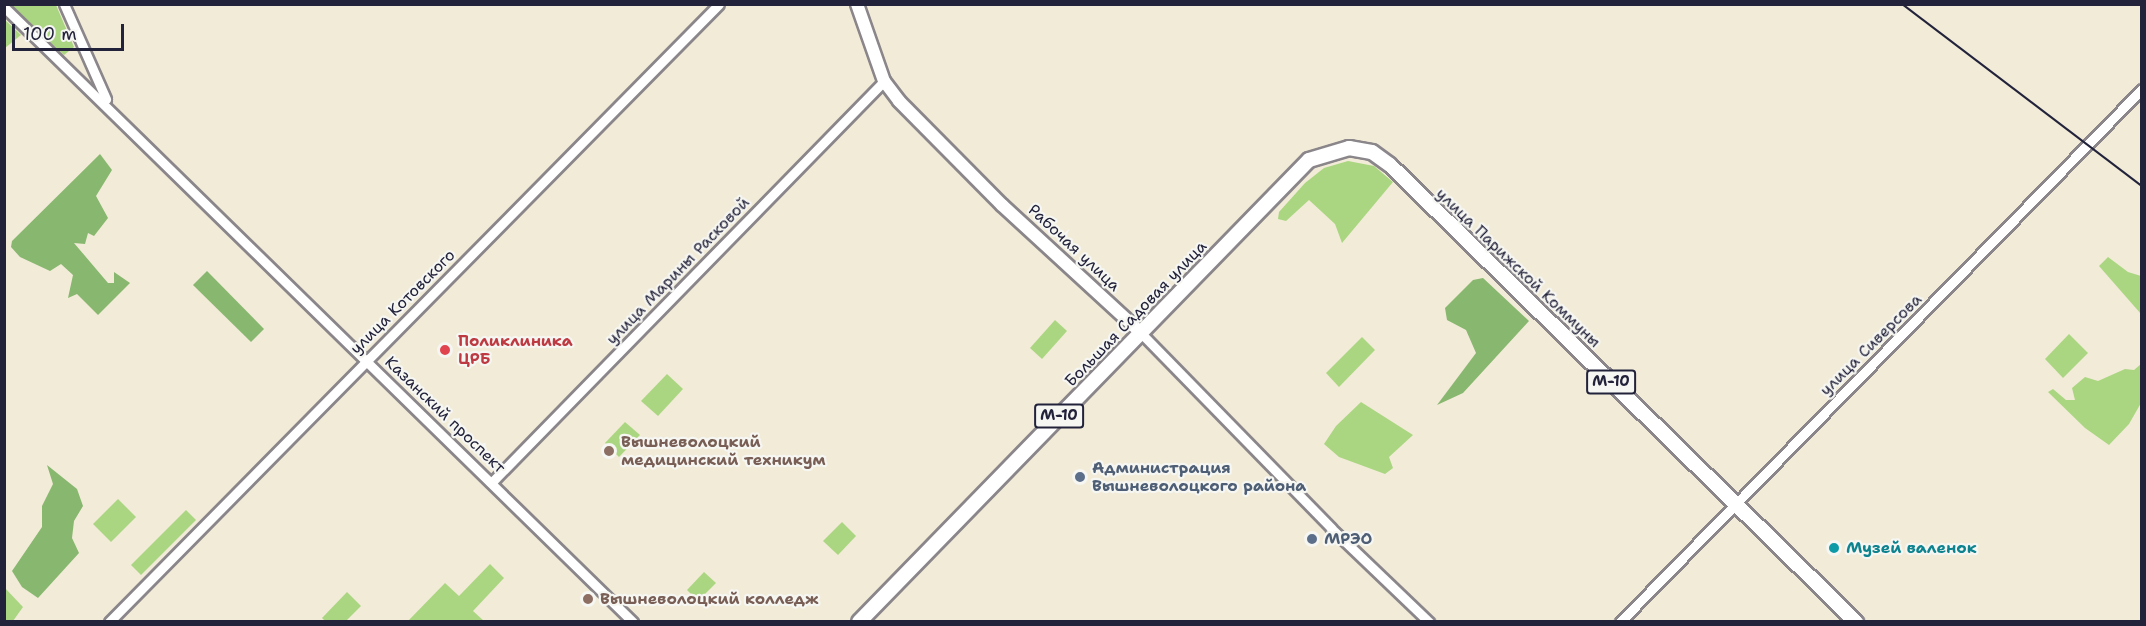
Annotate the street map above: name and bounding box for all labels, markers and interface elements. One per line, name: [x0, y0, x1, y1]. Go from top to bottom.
scale bar: [15, 12, 128, 50]
text: 100 m: [23, 22, 77, 46]
street label: улица Парижской Коммуны: [1432, 184, 1604, 352]
street label: улица Марины Расковой: [602, 193, 754, 349]
street label: Рабочая улица: [1024, 201, 1124, 295]
street label: Большая Садовая улица: [1061, 237, 1211, 391]
street label: улица Котовского: [347, 246, 459, 358]
street label: улица Сиверсова: [1816, 290, 1926, 400]
place label: Поликлиника ЦРБ: [458, 331, 573, 369]
marker: Поликлиника ЦРБ: [436, 341, 454, 359]
street label: Казанский проспект: [381, 353, 509, 477]
road number: М-10: [1586, 370, 1636, 394]
road number: М-10: [1034, 404, 1084, 428]
place label: Вышневолоцкий медицинский техникум: [621, 432, 826, 470]
marker: Вышневолоцкий медицинский техникум: [602, 444, 616, 458]
place label: Администрация Вышневолоцкого района: [1092, 458, 1306, 496]
marker: Администрация Вышневолоцкого района: [1073, 470, 1087, 484]
place label: МРЭО: [1324, 529, 1372, 549]
marker: МРЭО: [1305, 532, 1319, 546]
place label: Музей валенок: [1846, 538, 1977, 558]
marker: Музей валенок: [1827, 541, 1841, 555]
place label: Вышневолоцкий колледж: [600, 589, 819, 609]
marker: Вышневолоцкий колледж: [581, 592, 595, 606]

